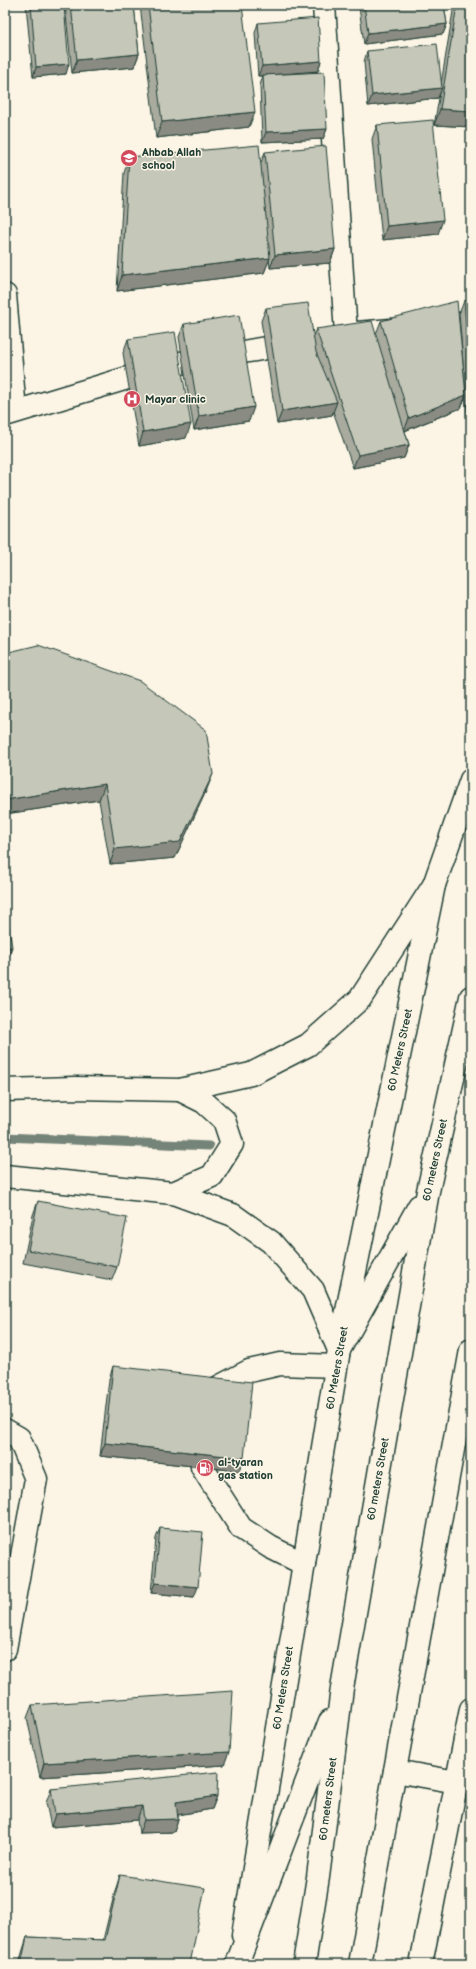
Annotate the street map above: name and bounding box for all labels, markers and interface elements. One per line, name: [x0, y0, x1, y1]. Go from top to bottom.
place label: Ahbab Allah school: [141, 146, 201, 172]
school or university icon: Ahbab Allah school: [119, 148, 139, 168]
hospital icon: Mayar clinic: [122, 389, 142, 409]
place label: Mayar clinic: [145, 393, 206, 406]
street label: 60 Meters Street: [385, 1007, 415, 1092]
street label: 60 meters Street: [420, 1117, 450, 1202]
street label: 60 Meters Street: [323, 1325, 351, 1411]
street label: 60 meters Street: [364, 1436, 392, 1521]
place label: al-tyaran gas station: [218, 1456, 273, 1482]
fuel station icon: al-tyaran gas station: [195, 1458, 215, 1478]
street label: 60 Meters Street: [270, 1645, 296, 1731]
street label: 60 meters Street: [316, 1756, 340, 1841]

